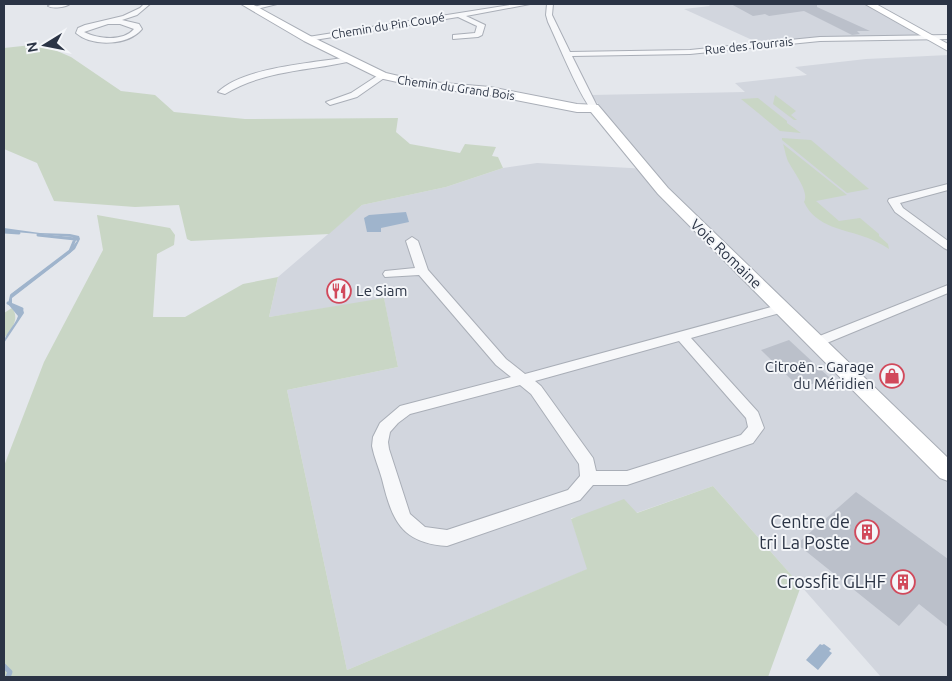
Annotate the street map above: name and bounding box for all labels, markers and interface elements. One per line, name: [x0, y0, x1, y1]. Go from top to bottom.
street label: Chemin du Pin Coupé: [330, 10, 446, 41]
north arrow: [20, 20, 70, 70]
street label: Rue des Tourrais: [704, 34, 794, 57]
text: N: [23, 41, 41, 54]
street label: Chemin du Grand Bois: [397, 73, 516, 102]
street label: Voie Romaine: [687, 215, 765, 292]
restaurant icon: Le Siam: [326, 278, 352, 304]
place label: Le Siam: [356, 282, 408, 299]
place label: Citroën - Garage du Méridien: [765, 358, 874, 392]
shop icon: Citroën - Garage du Méridien: [879, 363, 905, 389]
place label: Centre de tri La Poste: [759, 511, 850, 552]
building icon: Centre de tri La Poste: [854, 519, 880, 545]
building icon: Crossfit GLHF: [890, 569, 916, 595]
place label: Crossfit GLHF: [776, 571, 886, 591]

